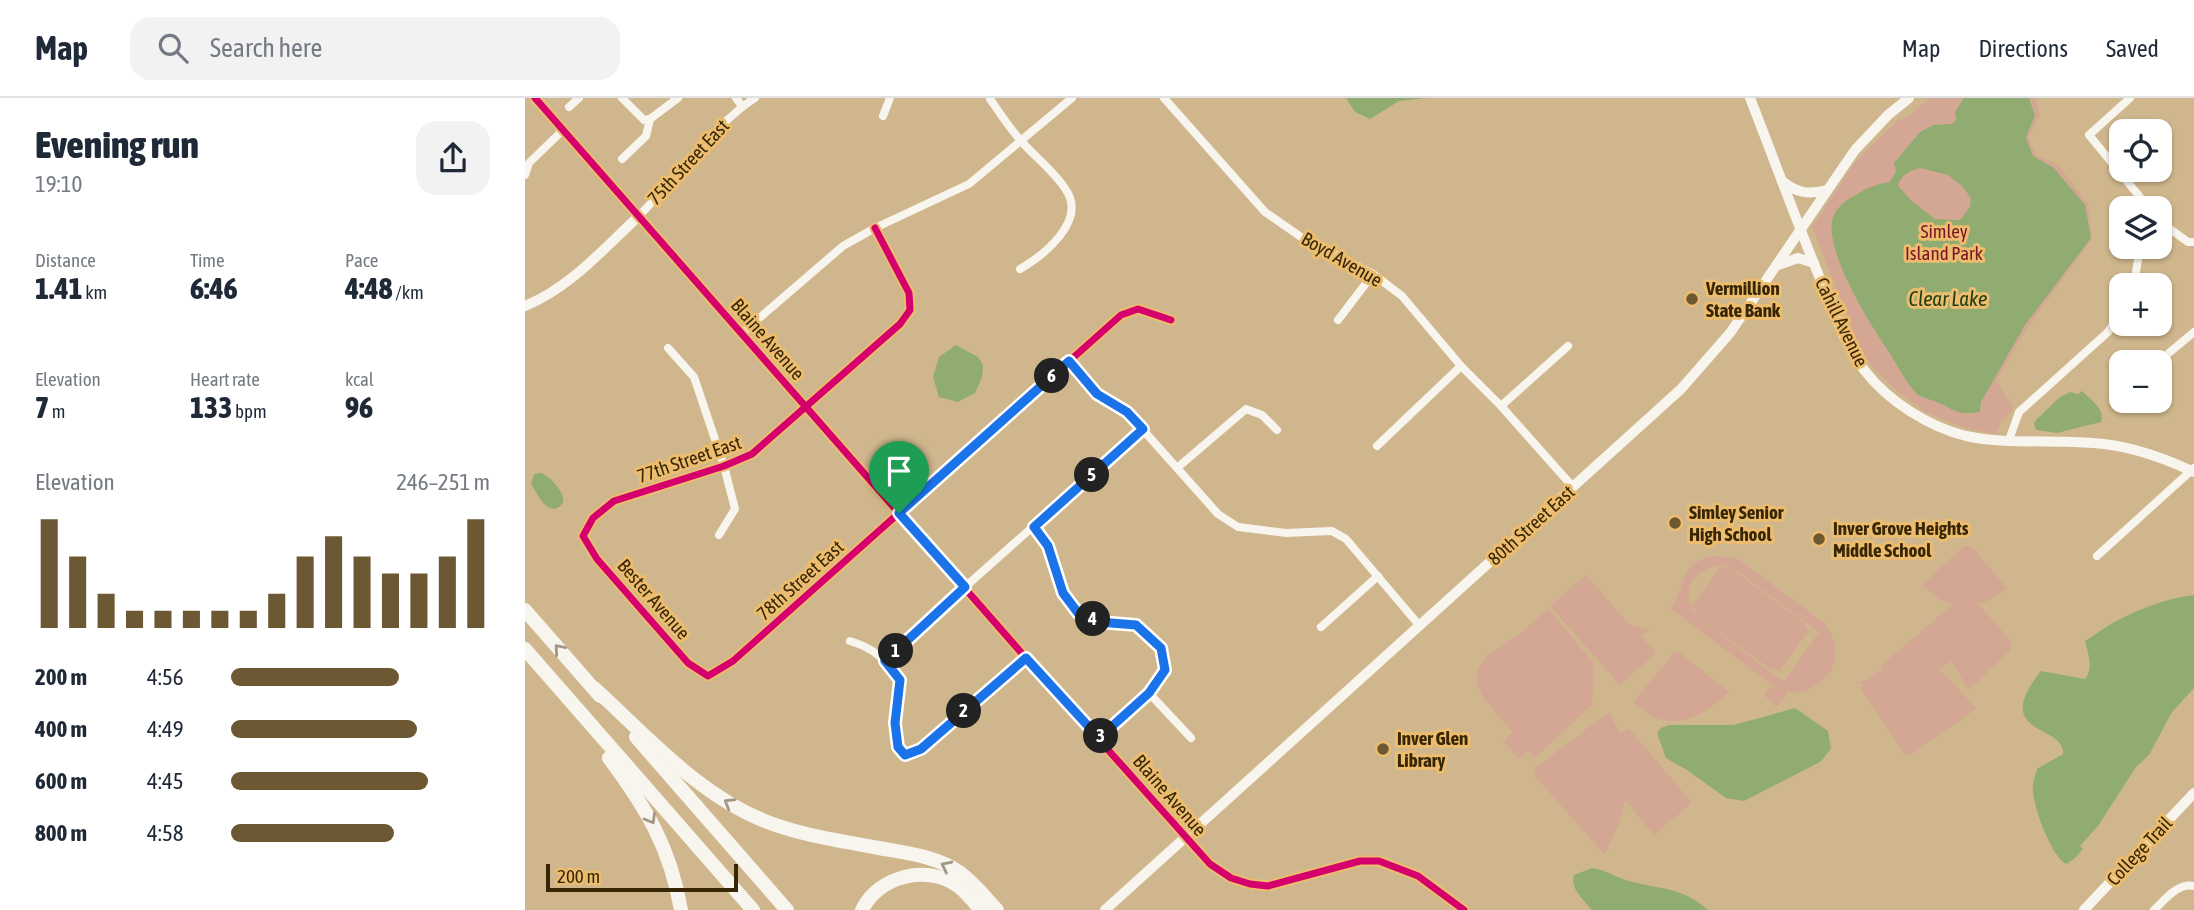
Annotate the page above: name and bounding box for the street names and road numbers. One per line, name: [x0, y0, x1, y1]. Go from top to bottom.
street label: 75th Street East: [643, 115, 733, 209]
street label: Boyd Avenue: [1298, 227, 1386, 291]
street label: Cahill Avenue: [1811, 274, 1873, 370]
street label: Blaine Avenue: [727, 294, 809, 384]
street label: 77th Street East: [634, 431, 744, 487]
street label: 80th Street East: [1483, 481, 1579, 569]
street label: 78th Street East: [752, 536, 848, 624]
street label: Bester Avenue: [613, 554, 695, 644]
street label: Blaine Avenue: [1129, 750, 1211, 840]
street label: College Trail: [2102, 812, 2176, 890]

